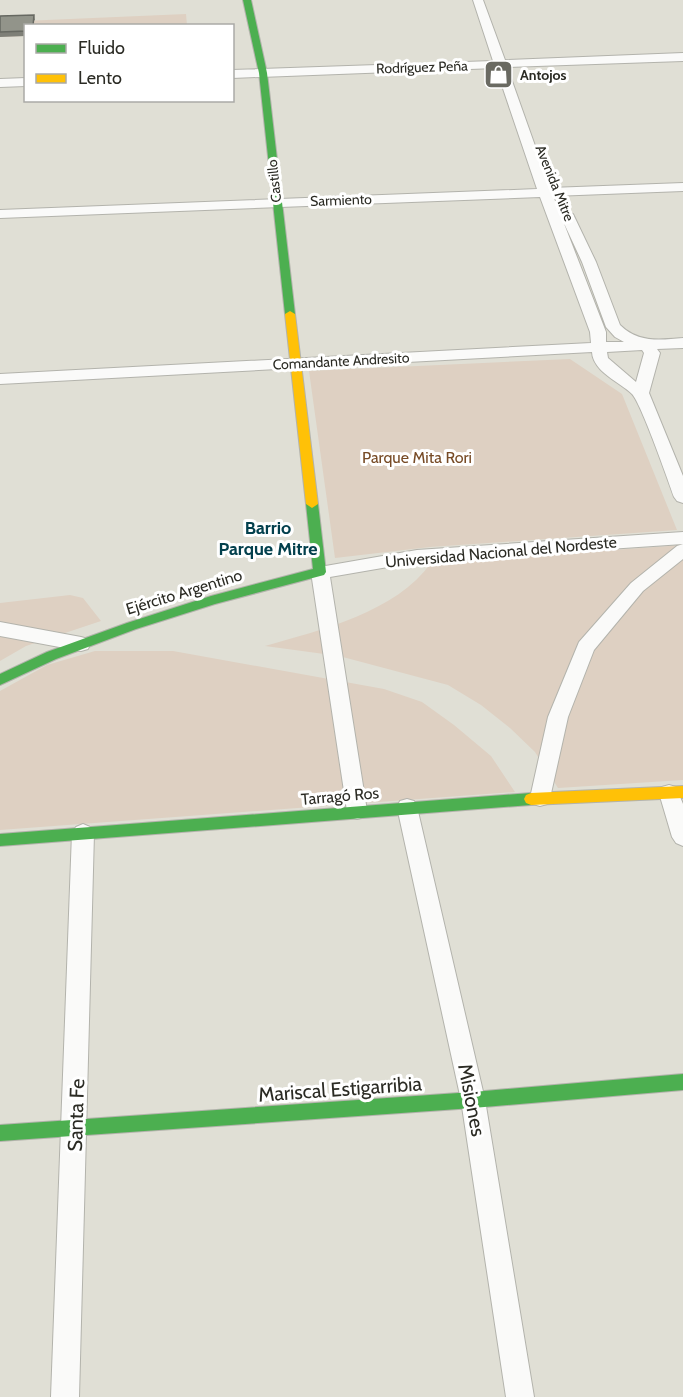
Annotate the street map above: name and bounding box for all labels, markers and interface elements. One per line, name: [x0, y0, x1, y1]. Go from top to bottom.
legend: [24, 24, 234, 102]
text: Fluido: [78, 37, 125, 59]
street label: Rodríguez Peña: [376, 56, 468, 78]
shop icon: Antojos: [483, 59, 515, 91]
place label: Antojos: [520, 66, 567, 84]
text: Lento: [78, 67, 122, 89]
street label: Avenida Mitre: [532, 142, 578, 224]
street label: Castillo: [263, 158, 285, 203]
street label: Sarmiento: [310, 190, 372, 210]
street label: Comandante Andresito: [272, 348, 410, 374]
park label: Parque Mita Rori: [362, 448, 472, 467]
district label: Barrio Parque Mitre: [218, 517, 318, 560]
street label: Universidad Nacional del Nordeste: [384, 532, 618, 572]
street label: Ejército Argentino: [124, 565, 245, 619]
street label: Tarragó Ros: [300, 783, 380, 809]
street label: Misiones: [453, 1062, 491, 1138]
street label: Mariscal Estigarribia: [257, 1071, 423, 1107]
street label: Santa Fe: [63, 1078, 89, 1152]

